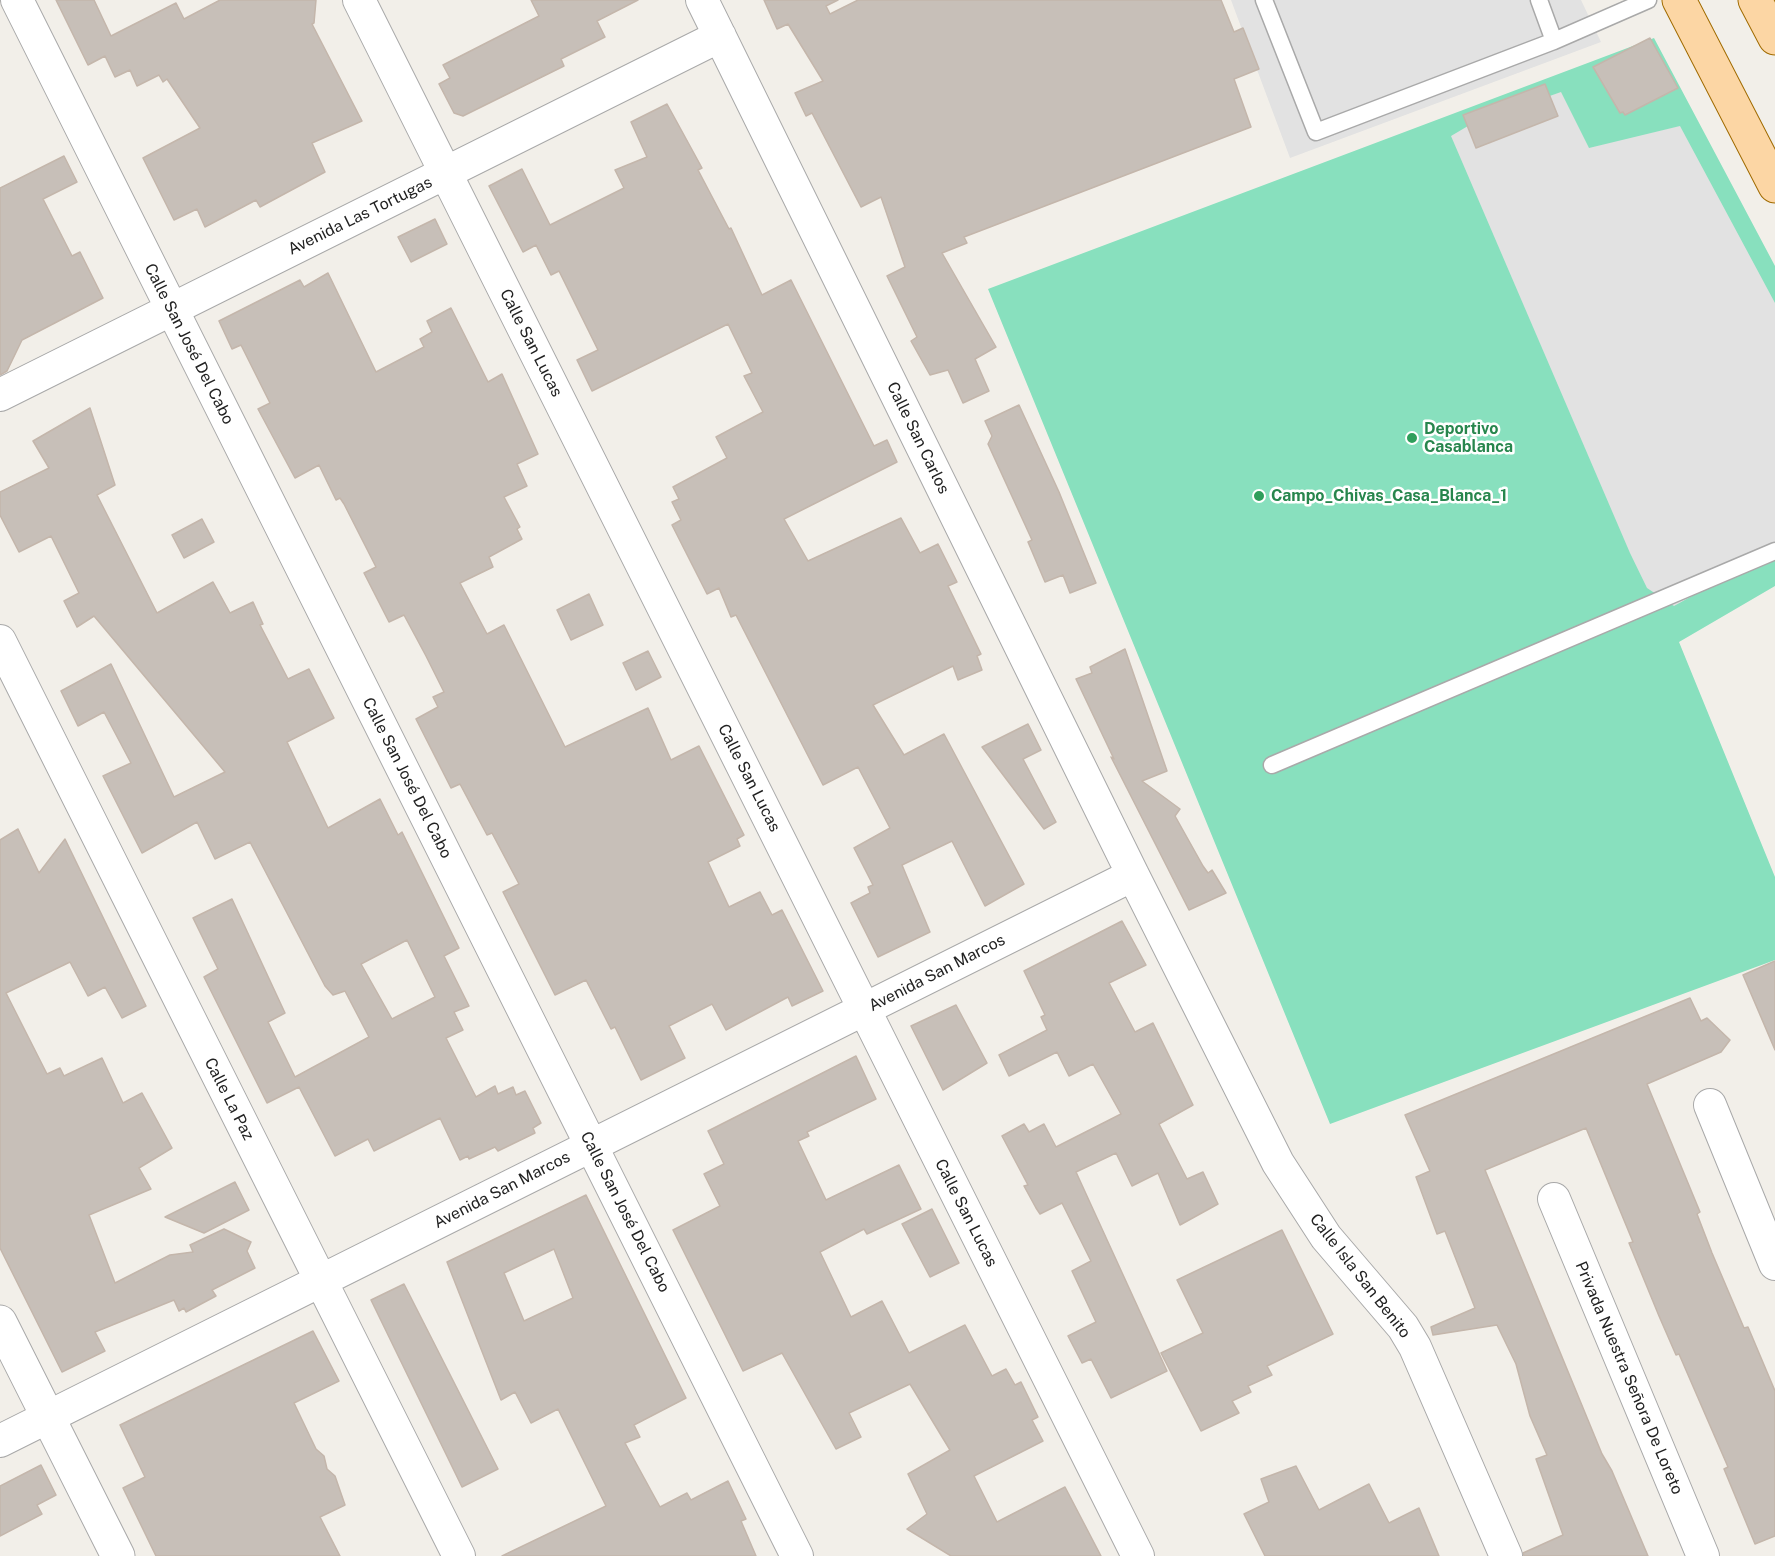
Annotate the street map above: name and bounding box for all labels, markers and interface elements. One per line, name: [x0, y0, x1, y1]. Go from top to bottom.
street label: Avenida Las Tortugas: [285, 173, 435, 259]
street label: Calle San José Del Cabo: [140, 260, 238, 428]
street label: Calle San Lucas: [496, 286, 566, 400]
street label: Calle San Carlos: [883, 379, 953, 497]
place label: Deportivo Casablanca: [1424, 419, 1513, 457]
marker: Deportivo Casablanca: [1405, 431, 1419, 445]
place label: Campo_Chivas_Casa_Blanca_1: [1271, 486, 1507, 506]
marker: Campo_Chivas_Casa_Blanca_1: [1252, 489, 1266, 503]
street label: Calle San José Del Cabo: [358, 694, 456, 862]
street label: Calle San Lucas: [714, 721, 784, 835]
street label: Avenida San Marcos: [866, 930, 1008, 1016]
street label: Calle La Paz: [200, 1055, 258, 1143]
street label: Calle San José Del Cabo: [576, 1128, 674, 1296]
street label: Avenida San Marcos: [431, 1147, 573, 1233]
street label: Calle San Lucas: [931, 1156, 1001, 1270]
street label: Calle Isla San Benito: [1305, 1210, 1415, 1342]
street label: Privada Nuestra Señora De Loreto: [1571, 1259, 1687, 1497]

